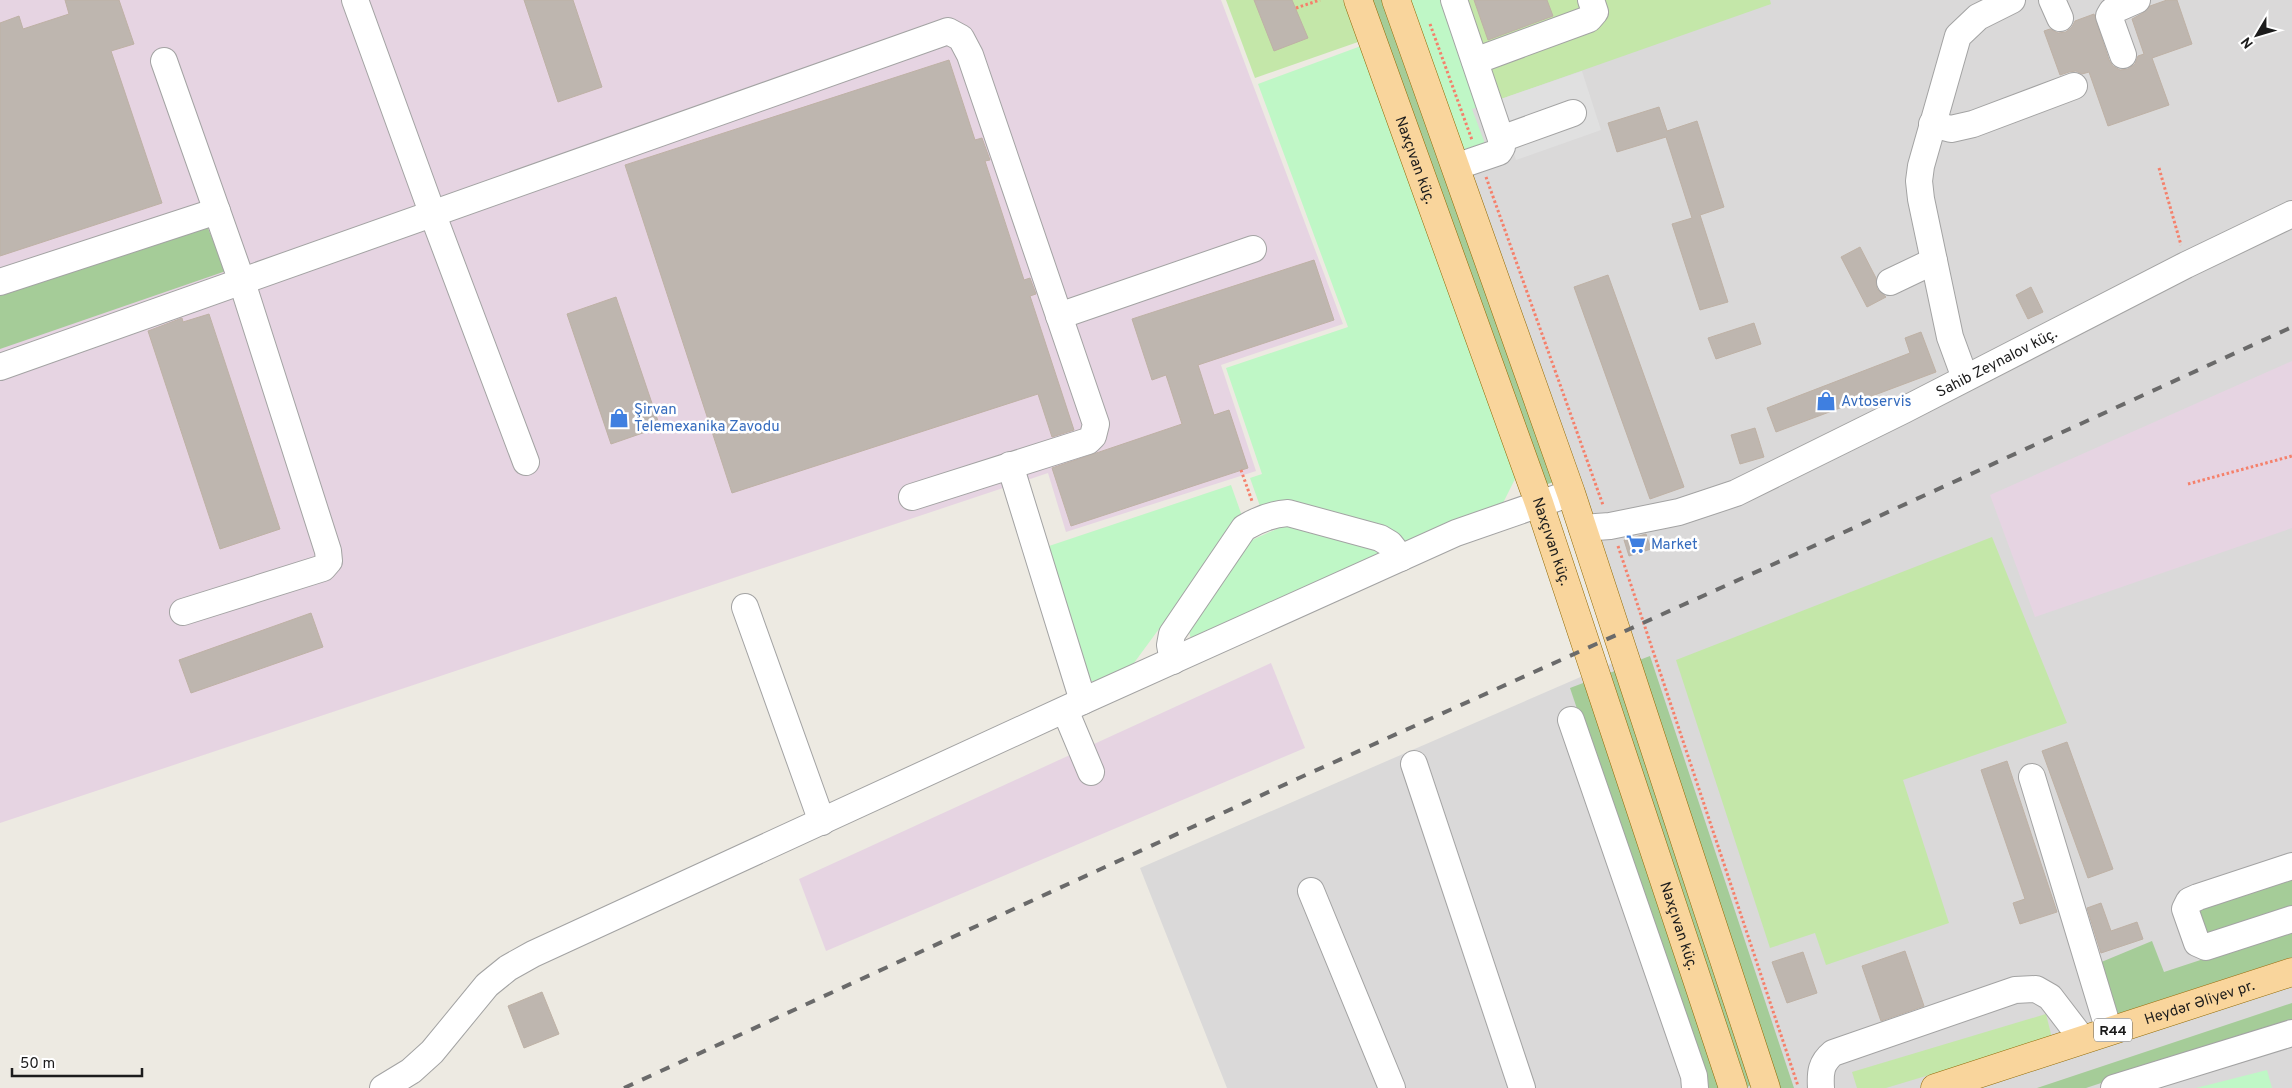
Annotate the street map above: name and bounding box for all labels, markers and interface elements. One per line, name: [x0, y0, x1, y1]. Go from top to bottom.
north arrow: [2232, 10, 2282, 60]
text: N: [2238, 33, 2258, 51]
street label: Naxçıvan küç.: [1390, 114, 1439, 207]
street label: Sahib Zeynalov küç.: [1933, 325, 2061, 403]
shop icon: Avtoservis: [1815, 390, 1837, 412]
place label: Avtoservis: [1841, 393, 1912, 412]
place label: Şirvan Telemexanika Zavodu: [634, 401, 780, 437]
shop icon: Şirvan Telemexanika Zavodu: [608, 407, 630, 429]
street label: Naxçıvan küç.: [1527, 495, 1574, 588]
supermarket icon: Market: [1625, 533, 1647, 555]
place label: Market: [1651, 536, 1698, 555]
street label: Naxçıvan küç.: [1654, 880, 1701, 973]
street label: Heydər Əliyev pr.: [2142, 977, 2257, 1030]
road number: R44: [2094, 1018, 2132, 1042]
scale bar: [12, 1046, 142, 1078]
text: 50 m: [20, 1055, 55, 1074]

